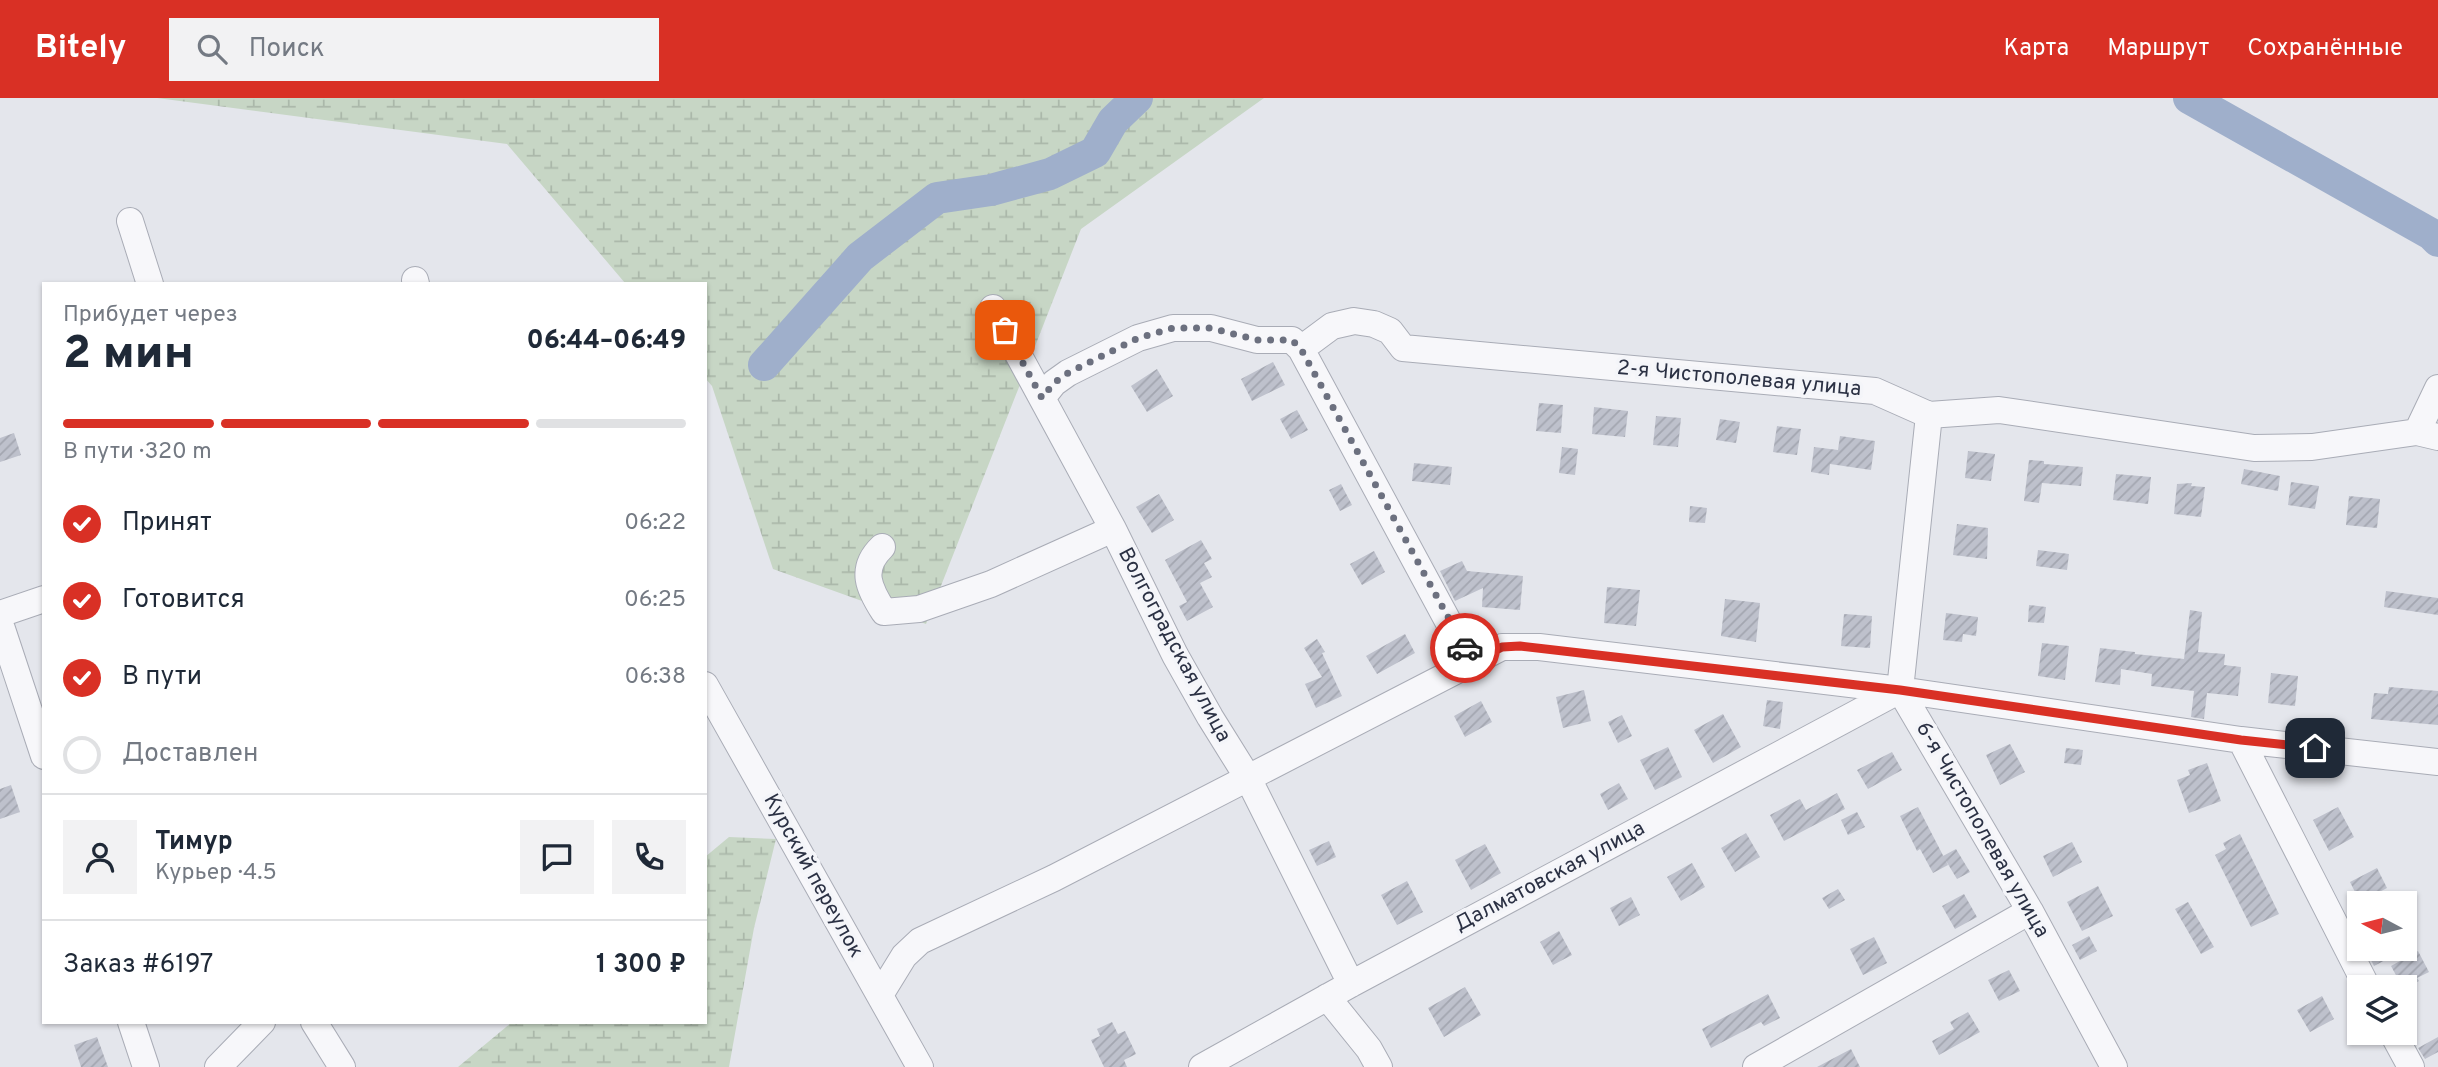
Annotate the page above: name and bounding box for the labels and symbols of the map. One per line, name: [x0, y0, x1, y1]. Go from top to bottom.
pin: [975, 300, 1035, 360]
street label: 2-я Чистополевая улица: [1616, 355, 1862, 403]
street label: Волгоградская улица: [1111, 543, 1237, 747]
courier: [1430, 613, 1500, 683]
street label: 6-я Чистополевая улица: [1909, 717, 2055, 943]
pin: [2285, 718, 2345, 778]
street label: Курский переулок: [757, 789, 869, 963]
street label: Далматовская улица: [1450, 815, 1650, 939]
north arrow: [2347, 891, 2417, 961]

